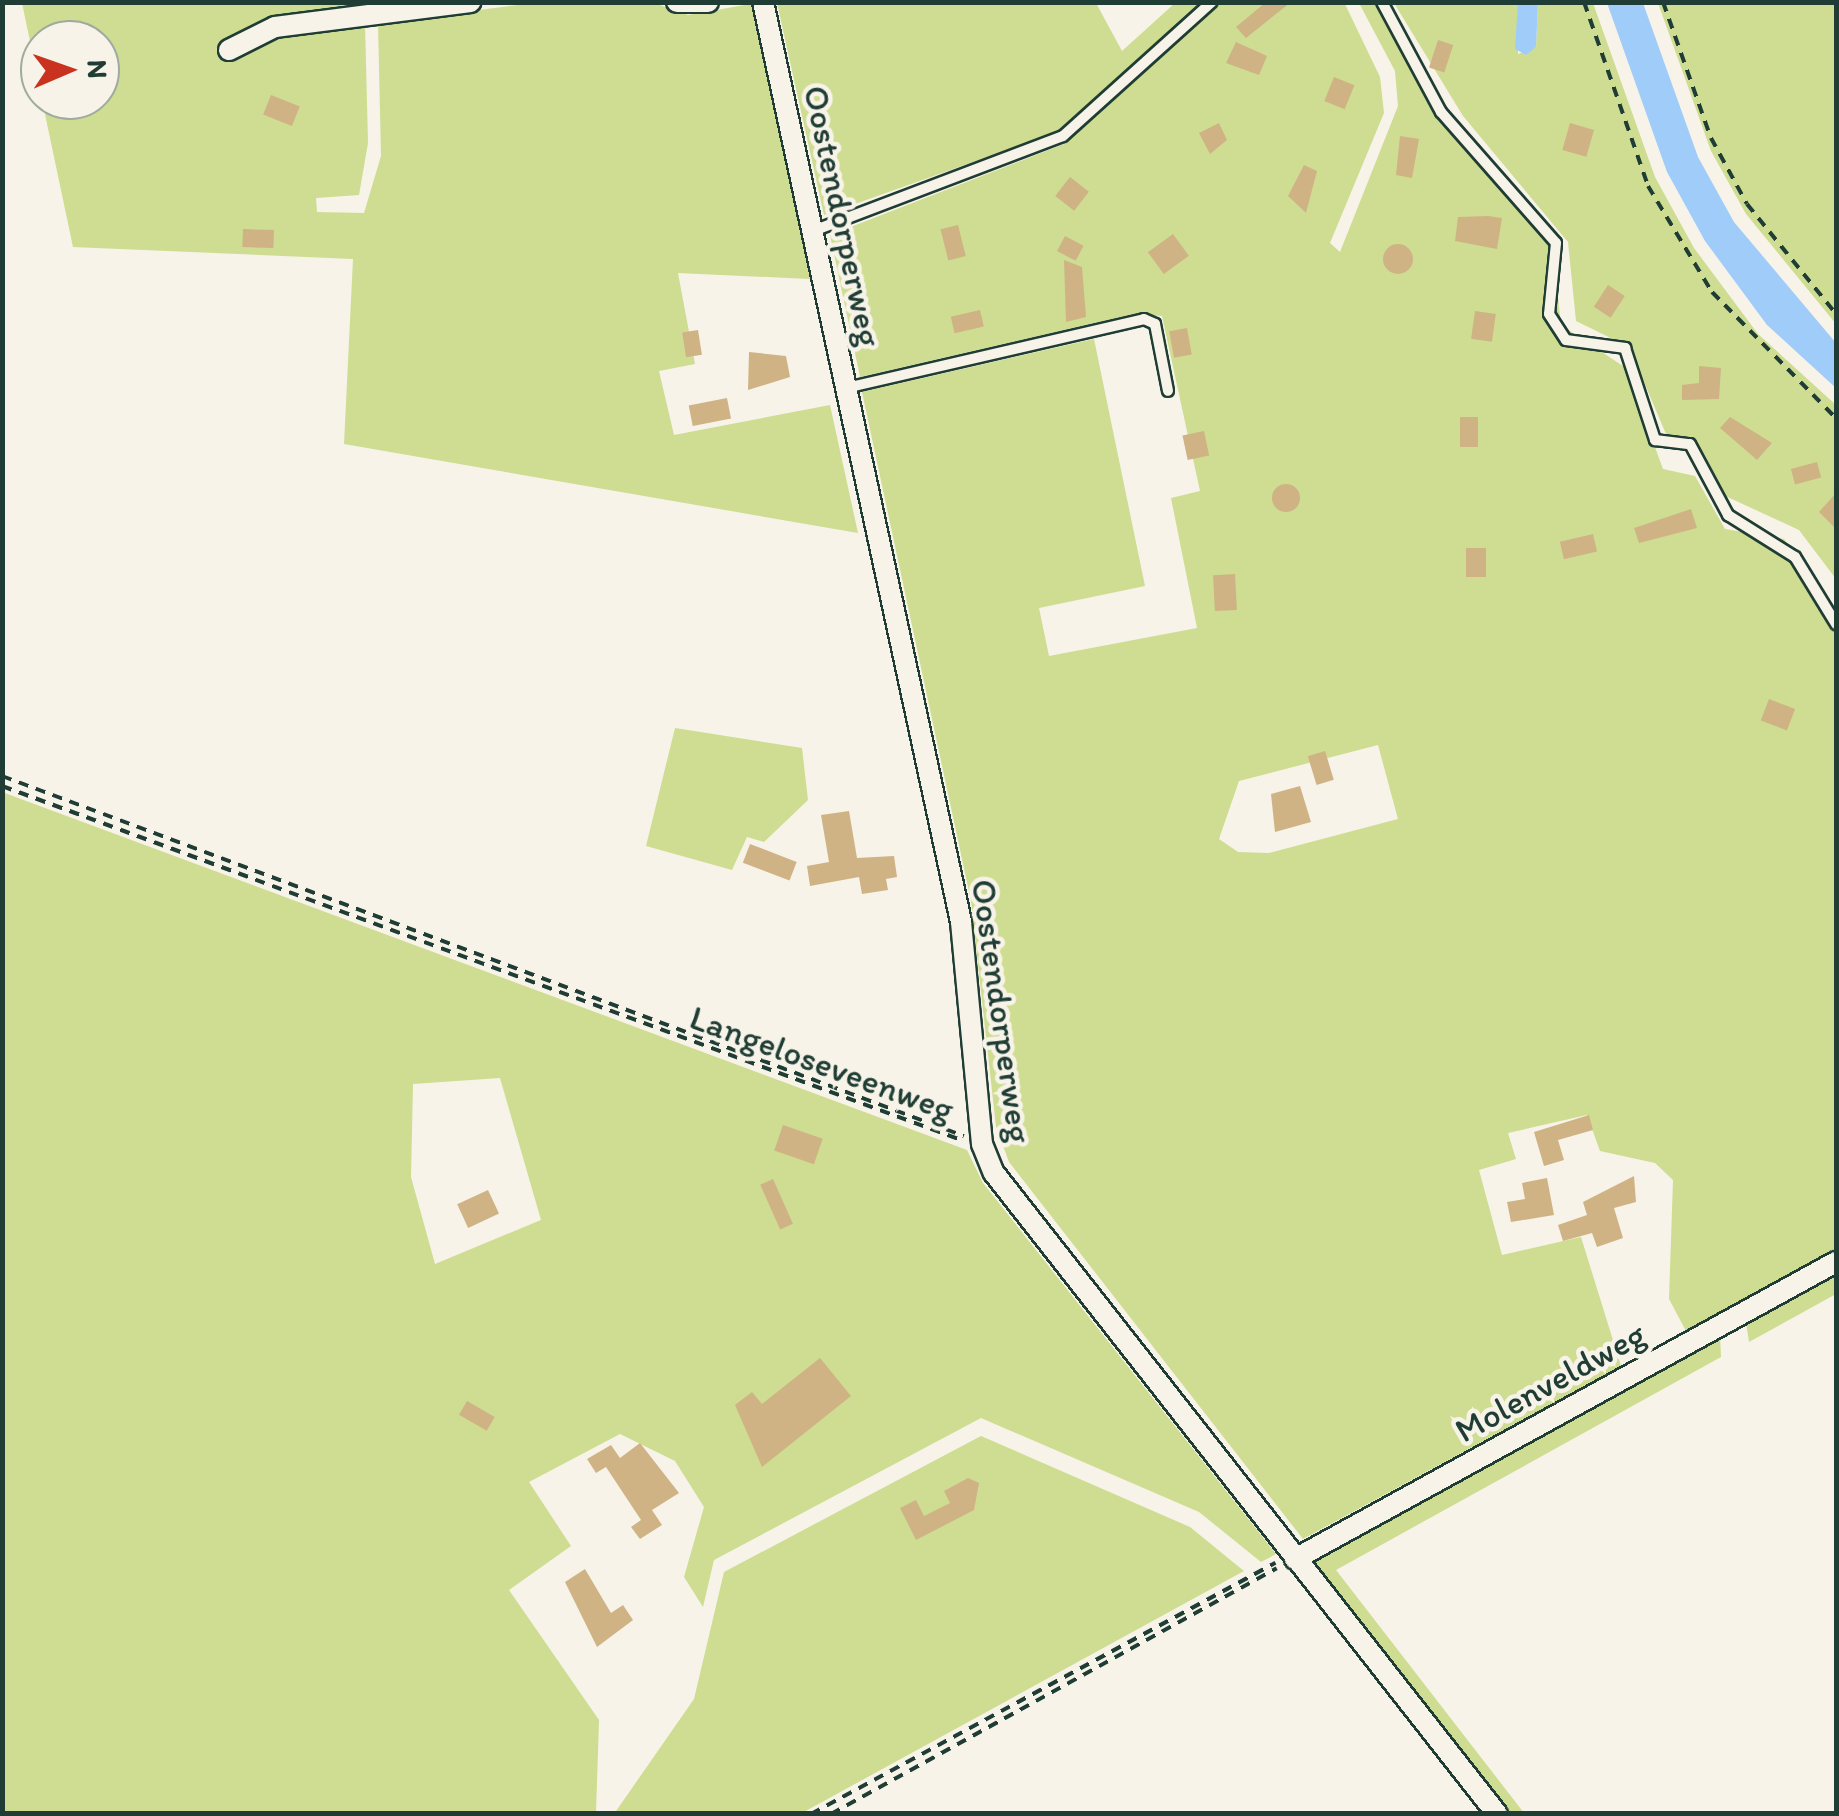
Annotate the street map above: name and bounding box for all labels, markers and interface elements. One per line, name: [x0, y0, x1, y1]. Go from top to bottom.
north arrow: [20, 20, 120, 120]
text: N: [81, 59, 115, 79]
street label: Oostendorperweg: [795, 82, 891, 350]
street label: Oostendorperweg: [963, 876, 1041, 1146]
street label: Langeloseveenweg: [684, 996, 960, 1130]
street label: Molenveldweg: [1448, 1313, 1652, 1451]

